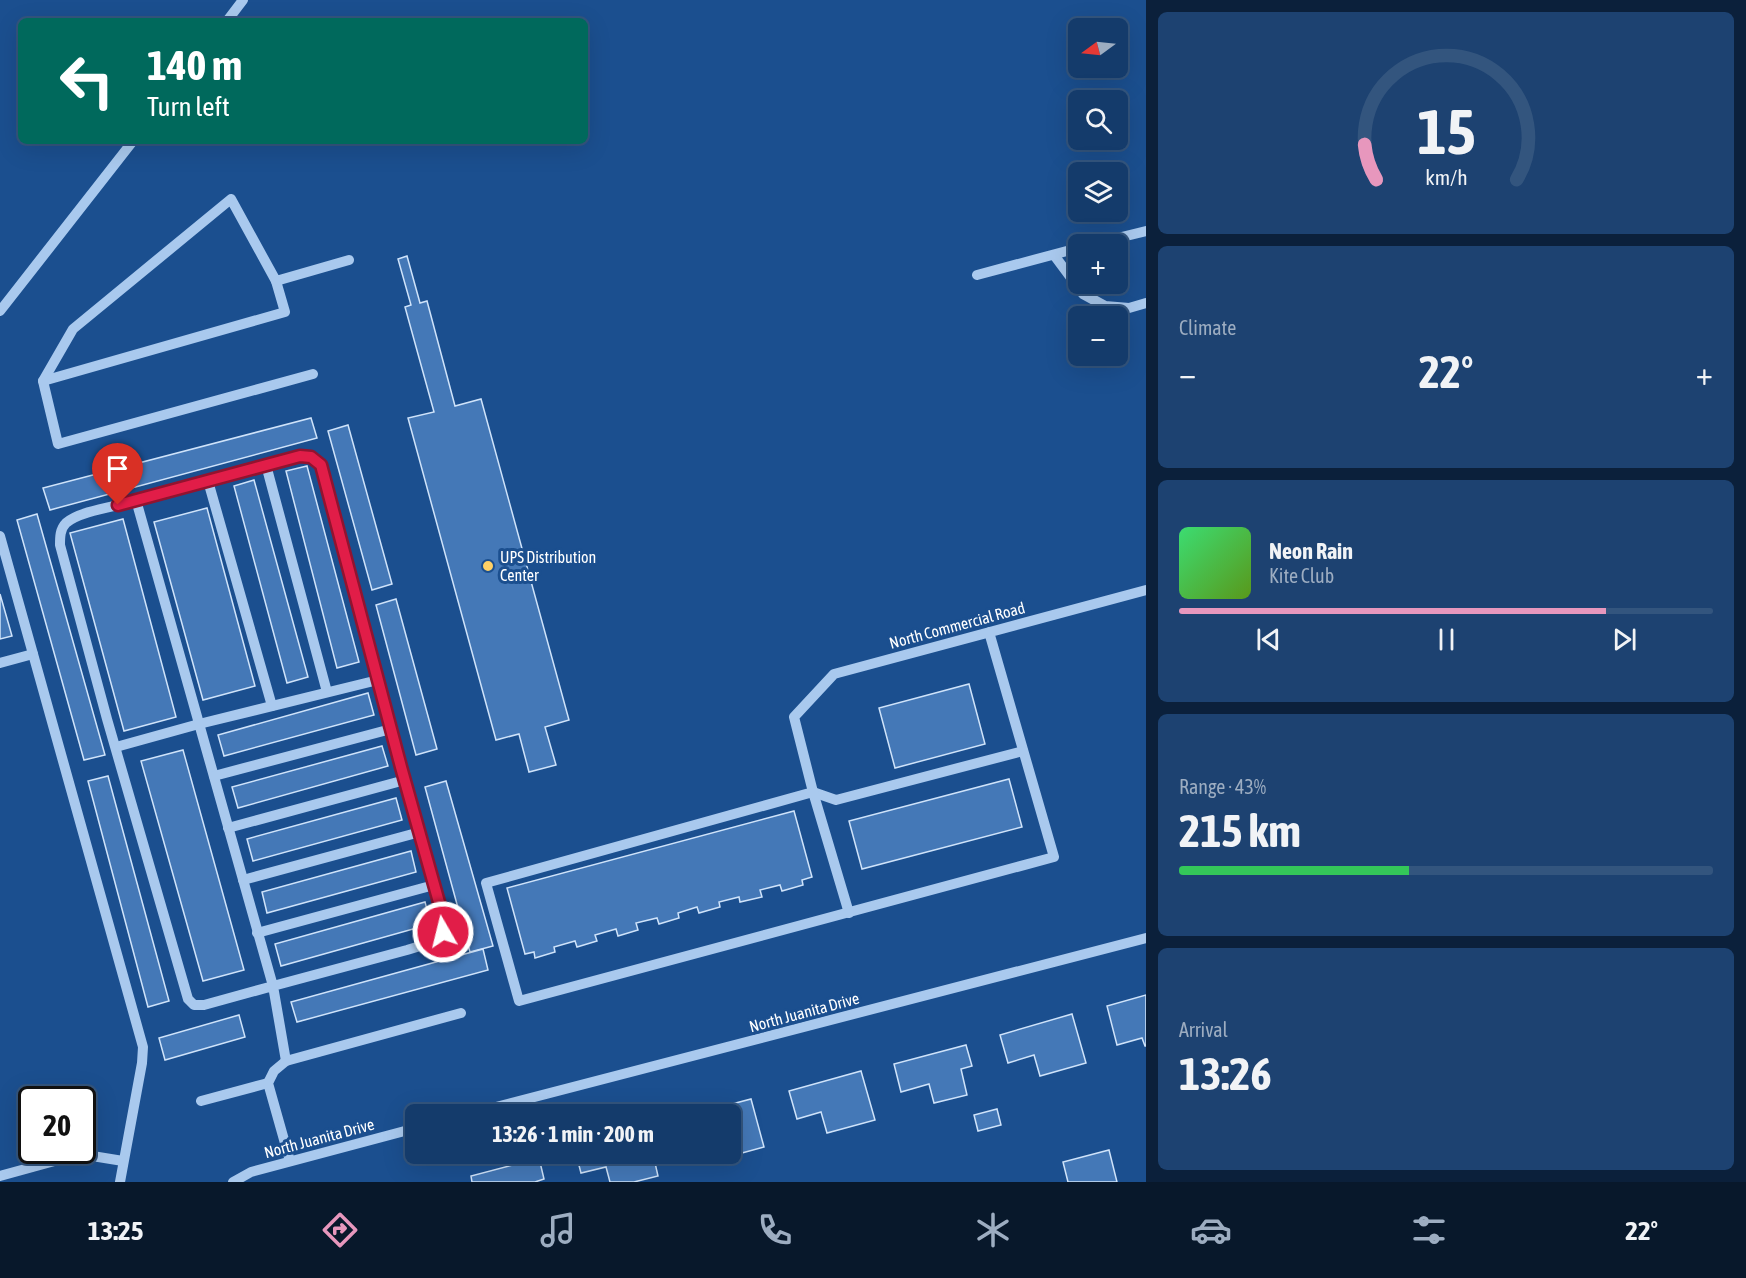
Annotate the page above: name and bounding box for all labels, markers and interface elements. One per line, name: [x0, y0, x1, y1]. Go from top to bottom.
north arrow: [1068, 18, 1128, 78]
map controls: [1068, 18, 1128, 366]
text: 140 m: [147, 41, 242, 89]
icon: left: [48, 42, 126, 120]
button: search: [1068, 90, 1128, 150]
text: Turn left: [147, 91, 230, 122]
text: 15: [1417, 96, 1475, 167]
button: layers: [1068, 162, 1128, 222]
text: km/h: [1425, 165, 1467, 190]
button: +: [1068, 234, 1128, 294]
button: −: [1068, 306, 1128, 366]
text: Climate: [1179, 316, 1236, 339]
text: 22°: [1419, 346, 1473, 398]
text: −: [1179, 354, 1196, 392]
text: +: [1696, 354, 1713, 392]
pin: [92, 443, 143, 505]
icon: arrive: [101, 452, 134, 485]
text: Neon Rain: [1269, 538, 1353, 564]
place label: UPS Distribution Center: [500, 548, 596, 584]
marker: UPS Distribution Center: [481, 559, 495, 573]
text: Kite Club: [1269, 564, 1334, 587]
street label: North Commercial Road: [887, 598, 1027, 652]
icon: previous: [1252, 623, 1285, 656]
icon: pause: [1430, 623, 1463, 656]
icon: next: [1608, 623, 1641, 656]
text: Range · 43%: [1179, 775, 1266, 798]
text: 215 km: [1179, 805, 1301, 857]
position arrow: [411, 900, 475, 964]
street label: North Juanita Drive: [747, 989, 861, 1035]
text: Arrival: [1179, 1018, 1228, 1041]
text: 13:26: [1179, 1048, 1272, 1100]
speed limit sign: 20: [18, 1086, 96, 1164]
street label: North Juanita Drive: [262, 1115, 376, 1161]
text: 13:26 · 1 min · 200 m: [492, 1121, 654, 1147]
icon: directions: [319, 1209, 361, 1251]
icon: music: [537, 1209, 579, 1251]
icon: phone: [754, 1209, 796, 1251]
icon: climate: [972, 1209, 1014, 1251]
icon: car: [1190, 1209, 1232, 1251]
icon: filters: [1408, 1209, 1450, 1251]
text: 13:25: [88, 1215, 143, 1246]
text: 22°: [1625, 1215, 1658, 1246]

